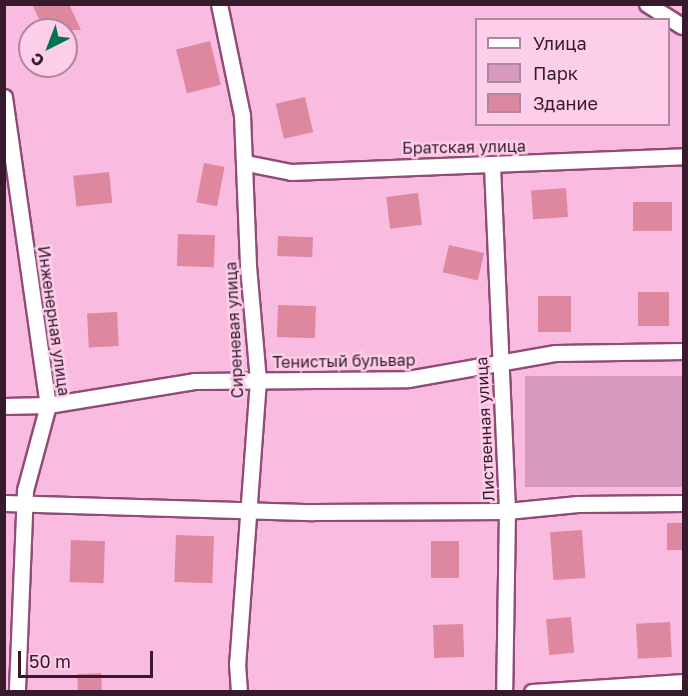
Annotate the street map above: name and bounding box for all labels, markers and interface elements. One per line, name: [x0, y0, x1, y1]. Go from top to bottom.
north arrow: [18, 18, 78, 78]
legend: [475, 18, 670, 126]
text: Улица: [533, 32, 587, 54]
text: С: [26, 49, 48, 71]
text: Парк: [533, 62, 578, 84]
text: Здание: [533, 92, 598, 114]
street label: Братская улица: [402, 136, 526, 158]
street label: Инженерная улица: [34, 245, 74, 397]
street label: Сиреневая улица: [221, 261, 247, 399]
street label: Тенистый бульвар: [272, 350, 416, 372]
street label: Лиственная улица: [472, 356, 498, 502]
scale bar: [21, 639, 156, 677]
text: 50 m: [29, 650, 71, 672]

